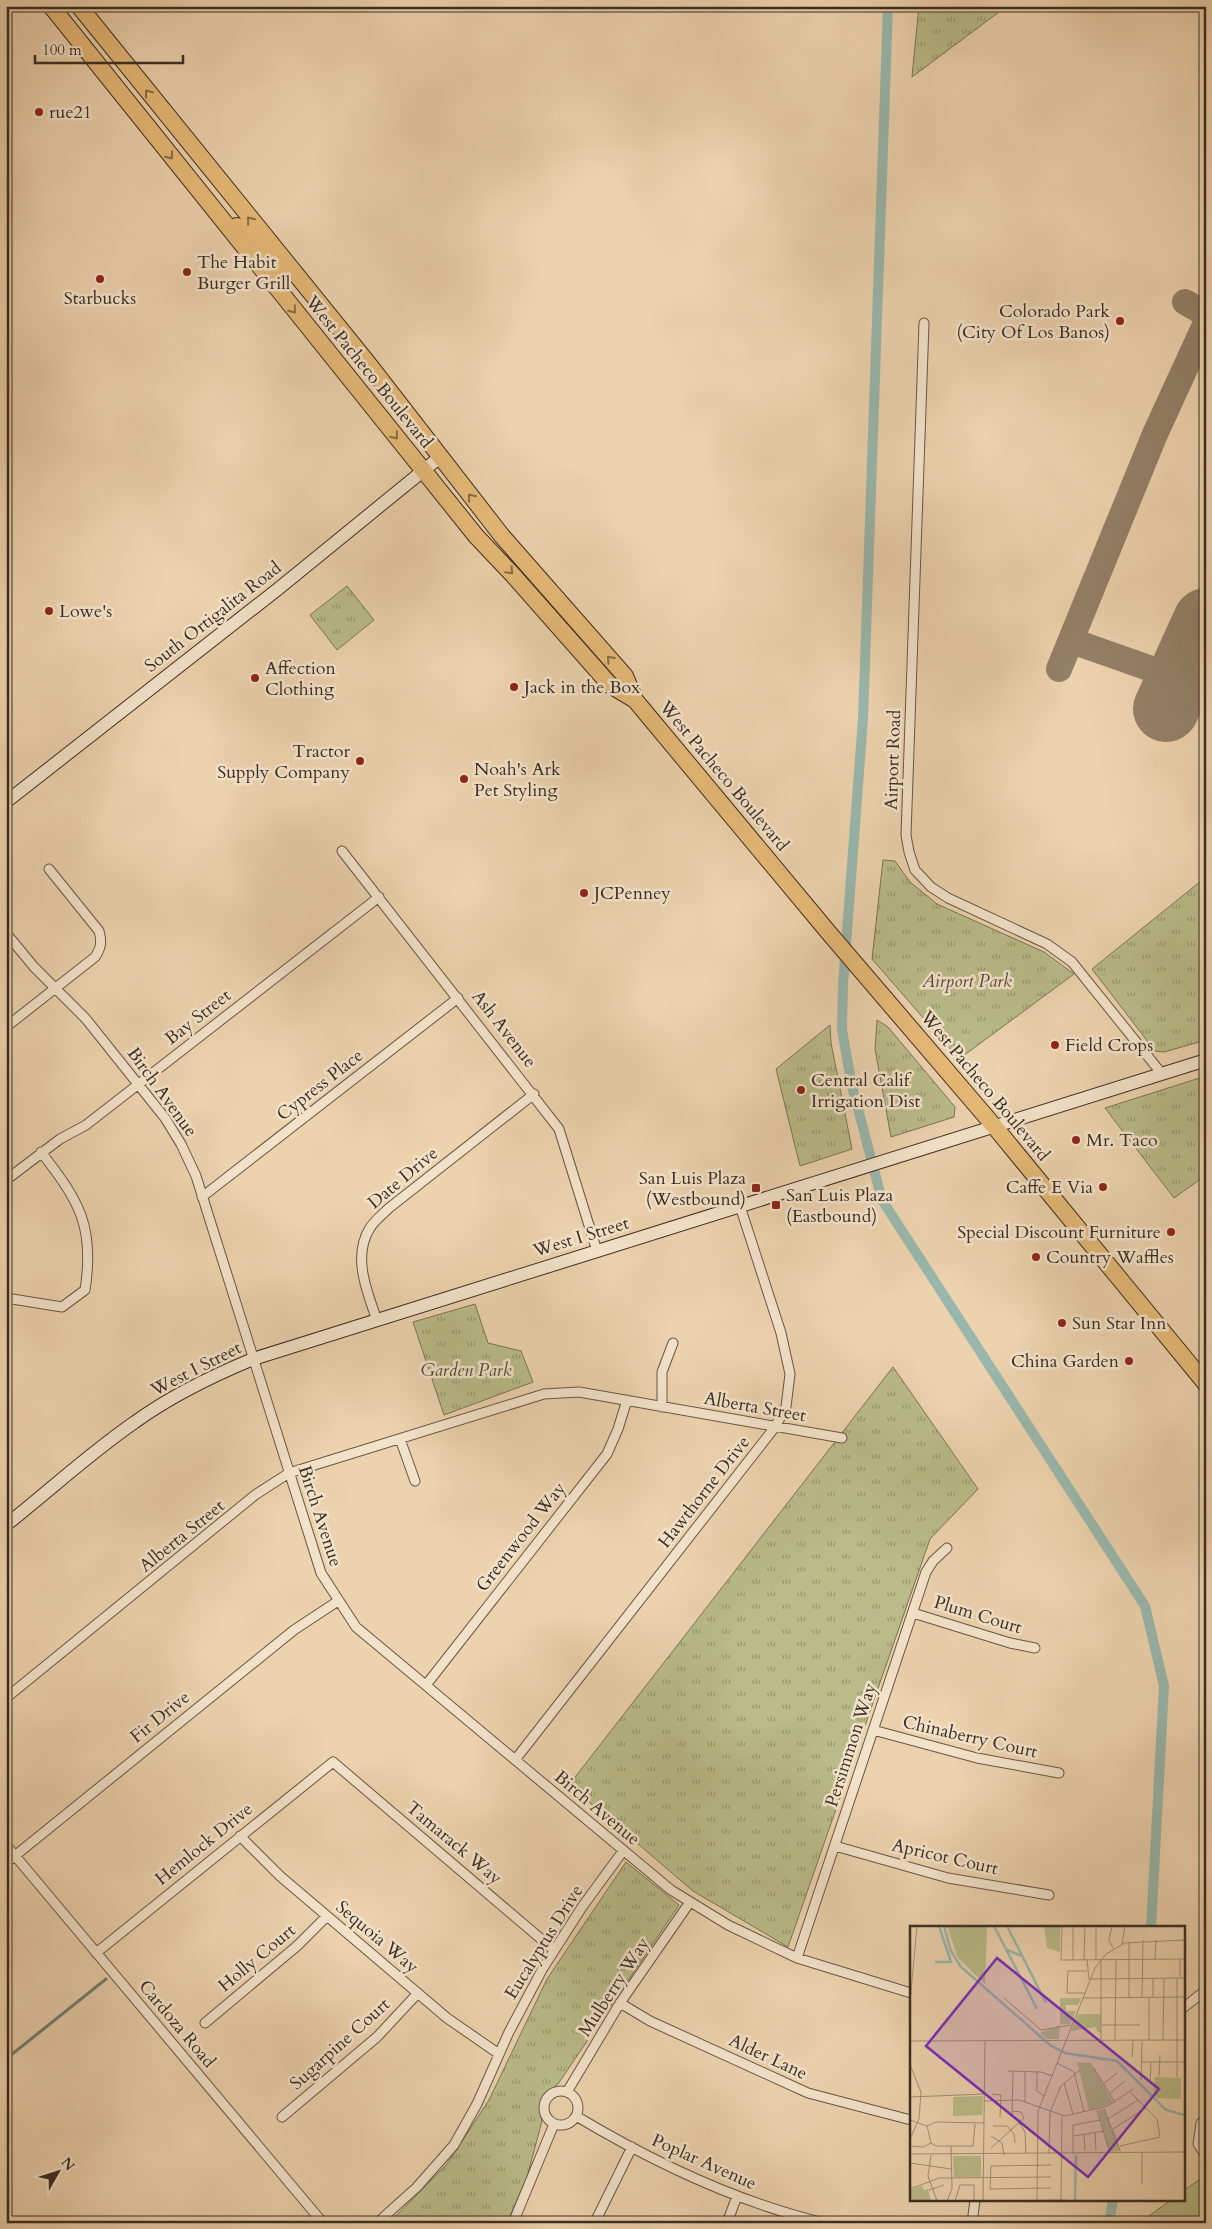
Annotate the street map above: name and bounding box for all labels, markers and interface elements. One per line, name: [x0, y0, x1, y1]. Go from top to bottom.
scale bar: [35, 32, 182, 64]
text: 100 m: [42, 40, 82, 60]
one-way arrow: [146, 90, 154, 99]
place label: rue21: [49, 100, 92, 125]
marker: rue21: [33, 106, 45, 118]
one-way arrow: [164, 150, 172, 159]
one-way arrow: [248, 217, 256, 226]
place label: The Habit Burger Grill: [197, 250, 291, 296]
marker: The Habit Burger Grill: [181, 266, 193, 278]
marker: Starbucks: [94, 273, 106, 285]
place label: Starbucks: [64, 286, 136, 311]
street label: West Pacheco Boulevard: [299, 290, 439, 454]
place label: Colorado Park (City Of Los Banos): [956, 299, 1110, 345]
one-way arrow: [287, 304, 295, 313]
marker: Colorado Park (City Of Los Banos): [1114, 315, 1126, 327]
one-way arrow: [390, 430, 398, 439]
one-way arrow: [468, 494, 477, 503]
street label: South Ortigalita Road: [139, 555, 287, 678]
one-way arrow: [504, 566, 513, 575]
place label: Lowe's: [59, 599, 112, 624]
marker: Lowe's: [43, 605, 55, 617]
one-way arrow: [606, 655, 615, 664]
place label: Affection Clothing: [265, 656, 336, 702]
marker: Affection Clothing: [249, 672, 261, 684]
place label: Jack in the Box: [521, 675, 640, 700]
marker: Jack in the Box: [508, 681, 520, 693]
street label: West Pacheco Boulevard: [653, 695, 795, 857]
street label: Airport Road: [879, 709, 907, 811]
place label: Tractor Supply Company: [217, 739, 350, 785]
marker: Tractor Supply Company: [354, 755, 366, 767]
place label: Noah's Ark Pet Styling: [474, 757, 561, 803]
marker: Noah's Ark Pet Styling: [458, 773, 470, 785]
place label: JCPenney: [591, 881, 671, 906]
marker: JCPenney: [578, 887, 590, 899]
park label: Airport Park: [921, 969, 1012, 994]
street label: Bay Street: [160, 983, 237, 1051]
street label: Ash Avenue: [466, 985, 542, 1073]
street label: West Pacheco Boulevard: [914, 1005, 1056, 1167]
place label: Field Crops: [1065, 1033, 1153, 1058]
marker: Field Crops: [1049, 1039, 1061, 1051]
street label: Birch Avenue: [121, 1042, 203, 1142]
street label: Cypress Place: [271, 1043, 369, 1127]
place label: Central Calif Irrigation Dist: [811, 1068, 920, 1114]
marker: Central Calif Irrigation Dist: [795, 1084, 807, 1096]
place label: Mr. Taco: [1086, 1128, 1158, 1153]
marker: Mr. Taco: [1070, 1134, 1082, 1146]
street label: Date Drive: [363, 1141, 443, 1215]
place label: San Luis Plaza (Westbound): [639, 1166, 746, 1212]
place label: Caffe E Via: [1006, 1175, 1093, 1200]
marker: Caffe E Via: [1097, 1181, 1109, 1193]
marker: San Luis Plaza (Westbound): [750, 1182, 762, 1194]
place label: San Luis Plaza (Eastbound): [786, 1183, 894, 1229]
marker: San Luis Plaza (Eastbound): [770, 1199, 782, 1211]
street label: West I Street: [529, 1211, 632, 1264]
place label: Special Discount Furniture: [957, 1220, 1161, 1245]
marker: Special Discount Furniture: [1165, 1226, 1177, 1238]
place label: Country Waffles: [1046, 1245, 1174, 1270]
marker: Country Waffles: [1030, 1251, 1042, 1263]
place label: Sun Star Inn: [1072, 1311, 1167, 1336]
marker: Sun Star Inn: [1056, 1317, 1068, 1329]
street label: West I Street: [145, 1335, 246, 1403]
place label: China Garden: [1011, 1349, 1120, 1374]
marker: China Garden: [1123, 1355, 1135, 1367]
park label: Garden Park: [420, 1358, 512, 1383]
street label: Alberta Street: [702, 1386, 808, 1428]
street label: Hawthorne Drive: [652, 1431, 756, 1553]
street label: Birch Avenue: [292, 1462, 348, 1570]
street label: Greenwood Way: [470, 1477, 572, 1597]
street label: Alberta Street: [134, 1494, 230, 1578]
street label: Plum Court: [931, 1590, 1025, 1640]
street label: Persimmon Way: [819, 1679, 883, 1810]
street label: Fir Drive: [125, 1685, 195, 1749]
street label: Chinaberry Court: [900, 1709, 1040, 1765]
street label: Birch Avenue: [549, 1765, 645, 1851]
street label: Tamarack Way: [401, 1795, 508, 1891]
street label: Hemlock Drive: [150, 1797, 258, 1891]
street label: Apricot Court: [890, 1833, 1001, 1881]
street label: Eucalyptus Drive: [499, 1880, 589, 2004]
street label: Sequoia Way: [330, 1895, 424, 1979]
street label: Holly Court: [213, 1918, 301, 1998]
inset map: [910, 1926, 1184, 2202]
street label: Mulberry Way: [573, 1932, 656, 2042]
street label: Cardoza Road: [133, 1975, 221, 2074]
street label: Sugarpine Court: [285, 1992, 396, 2096]
street label: Alder Lane: [725, 2028, 811, 2086]
street label: Poplar Avenue: [648, 2128, 760, 2196]
north arrow: [32, 2146, 82, 2196]
text: N: [57, 2153, 79, 2175]

